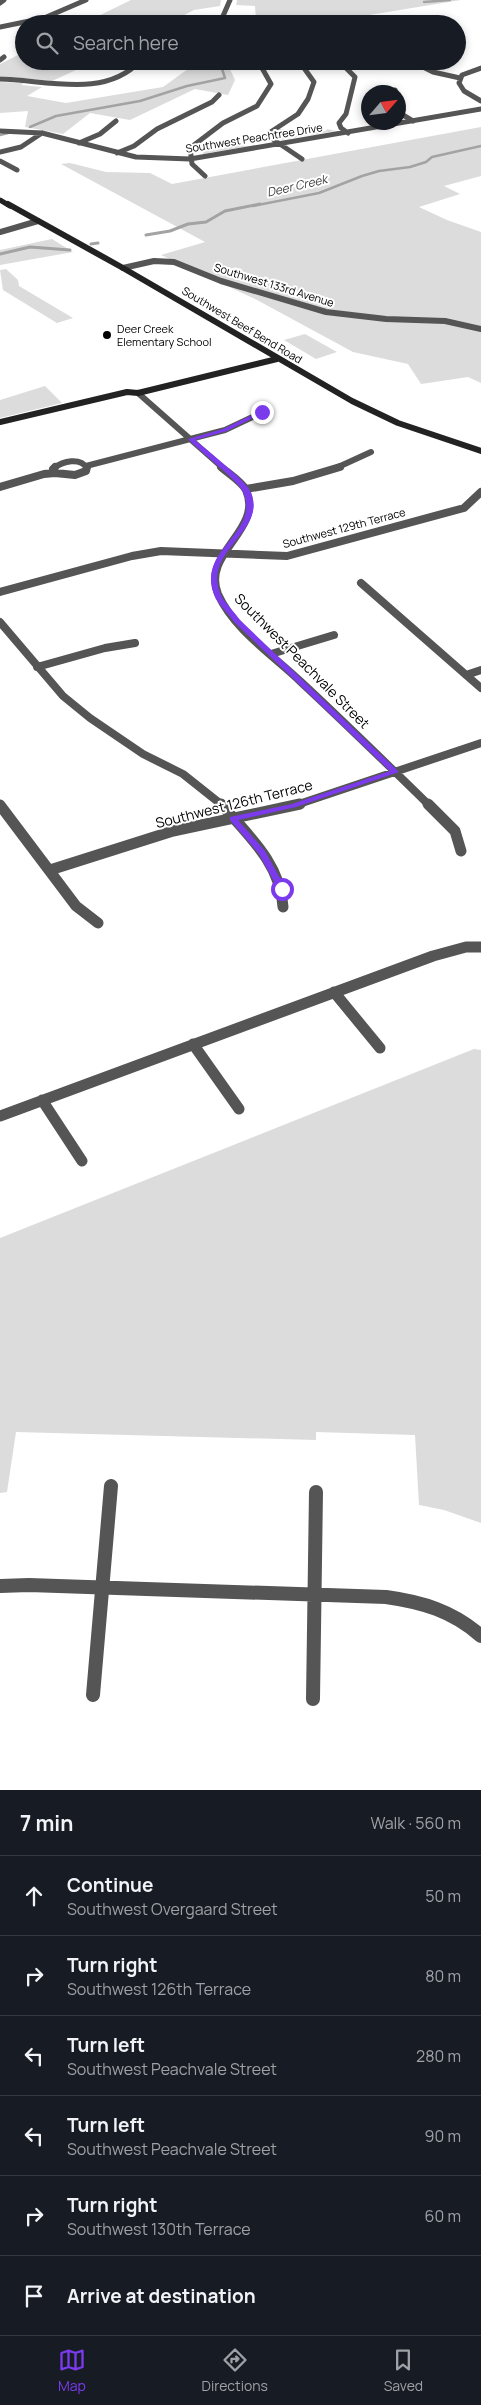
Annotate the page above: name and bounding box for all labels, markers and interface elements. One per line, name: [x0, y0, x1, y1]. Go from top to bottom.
search box: [15, 15, 466, 70]
icon: search: [33, 29, 61, 57]
text: Search here: [73, 30, 179, 56]
north arrow: [361, 85, 406, 130]
street label: Southwest Peachtree Drive: [184, 119, 324, 156]
water label: Deer Creek: [265, 170, 331, 201]
street label: Southwest 133rd Avenue: [212, 259, 336, 310]
street label: Southwest Beef Bend Road: [179, 283, 305, 366]
place label: Deer Creek Elementary School: [117, 321, 212, 349]
marker: Deer Creek Elementary School: [101, 329, 113, 341]
route end: [251, 401, 274, 424]
street label: Southwest 129th Terrace: [281, 504, 408, 551]
street label: Southwest Peachvale Street: [231, 589, 374, 733]
street label: Southwest 126th Terrace: [153, 775, 314, 832]
route start: [271, 878, 294, 901]
text: 7 min: [20, 1809, 73, 1837]
text: Walk · 560 m: [370, 1812, 461, 1834]
text: Continue: [67, 1872, 153, 1898]
icon: ahead: [20, 1882, 48, 1910]
text: 50 m: [425, 1885, 461, 1907]
text: Southwest Overgaard Street: [67, 1898, 278, 1920]
text: Turn right: [67, 1952, 157, 1978]
icon: right: [20, 1962, 48, 1990]
text: 80 m: [425, 1965, 461, 1987]
text: Southwest 126th Terrace: [67, 1978, 251, 2000]
text: Turn left: [67, 2032, 145, 2058]
icon: left: [20, 2042, 48, 2070]
text: 280 m: [416, 2045, 461, 2067]
text: Southwest Peachvale Street: [67, 2058, 277, 2080]
text: Turn left: [67, 2112, 145, 2138]
icon: left: [20, 2122, 48, 2150]
text: 90 m: [425, 2125, 461, 2147]
text: Southwest Peachvale Street: [67, 2138, 277, 2160]
text: Turn right: [67, 2192, 157, 2218]
icon: right: [20, 2202, 48, 2230]
text: 60 m: [425, 2205, 461, 2227]
text: Southwest 130th Terrace: [67, 2218, 251, 2240]
icon: arrive: [20, 2282, 48, 2310]
text: Arrive at destination: [67, 2283, 256, 2309]
tab: Map: [58, 2346, 86, 2395]
tab: Directions: [202, 2346, 268, 2395]
tab: Saved: [384, 2346, 423, 2395]

